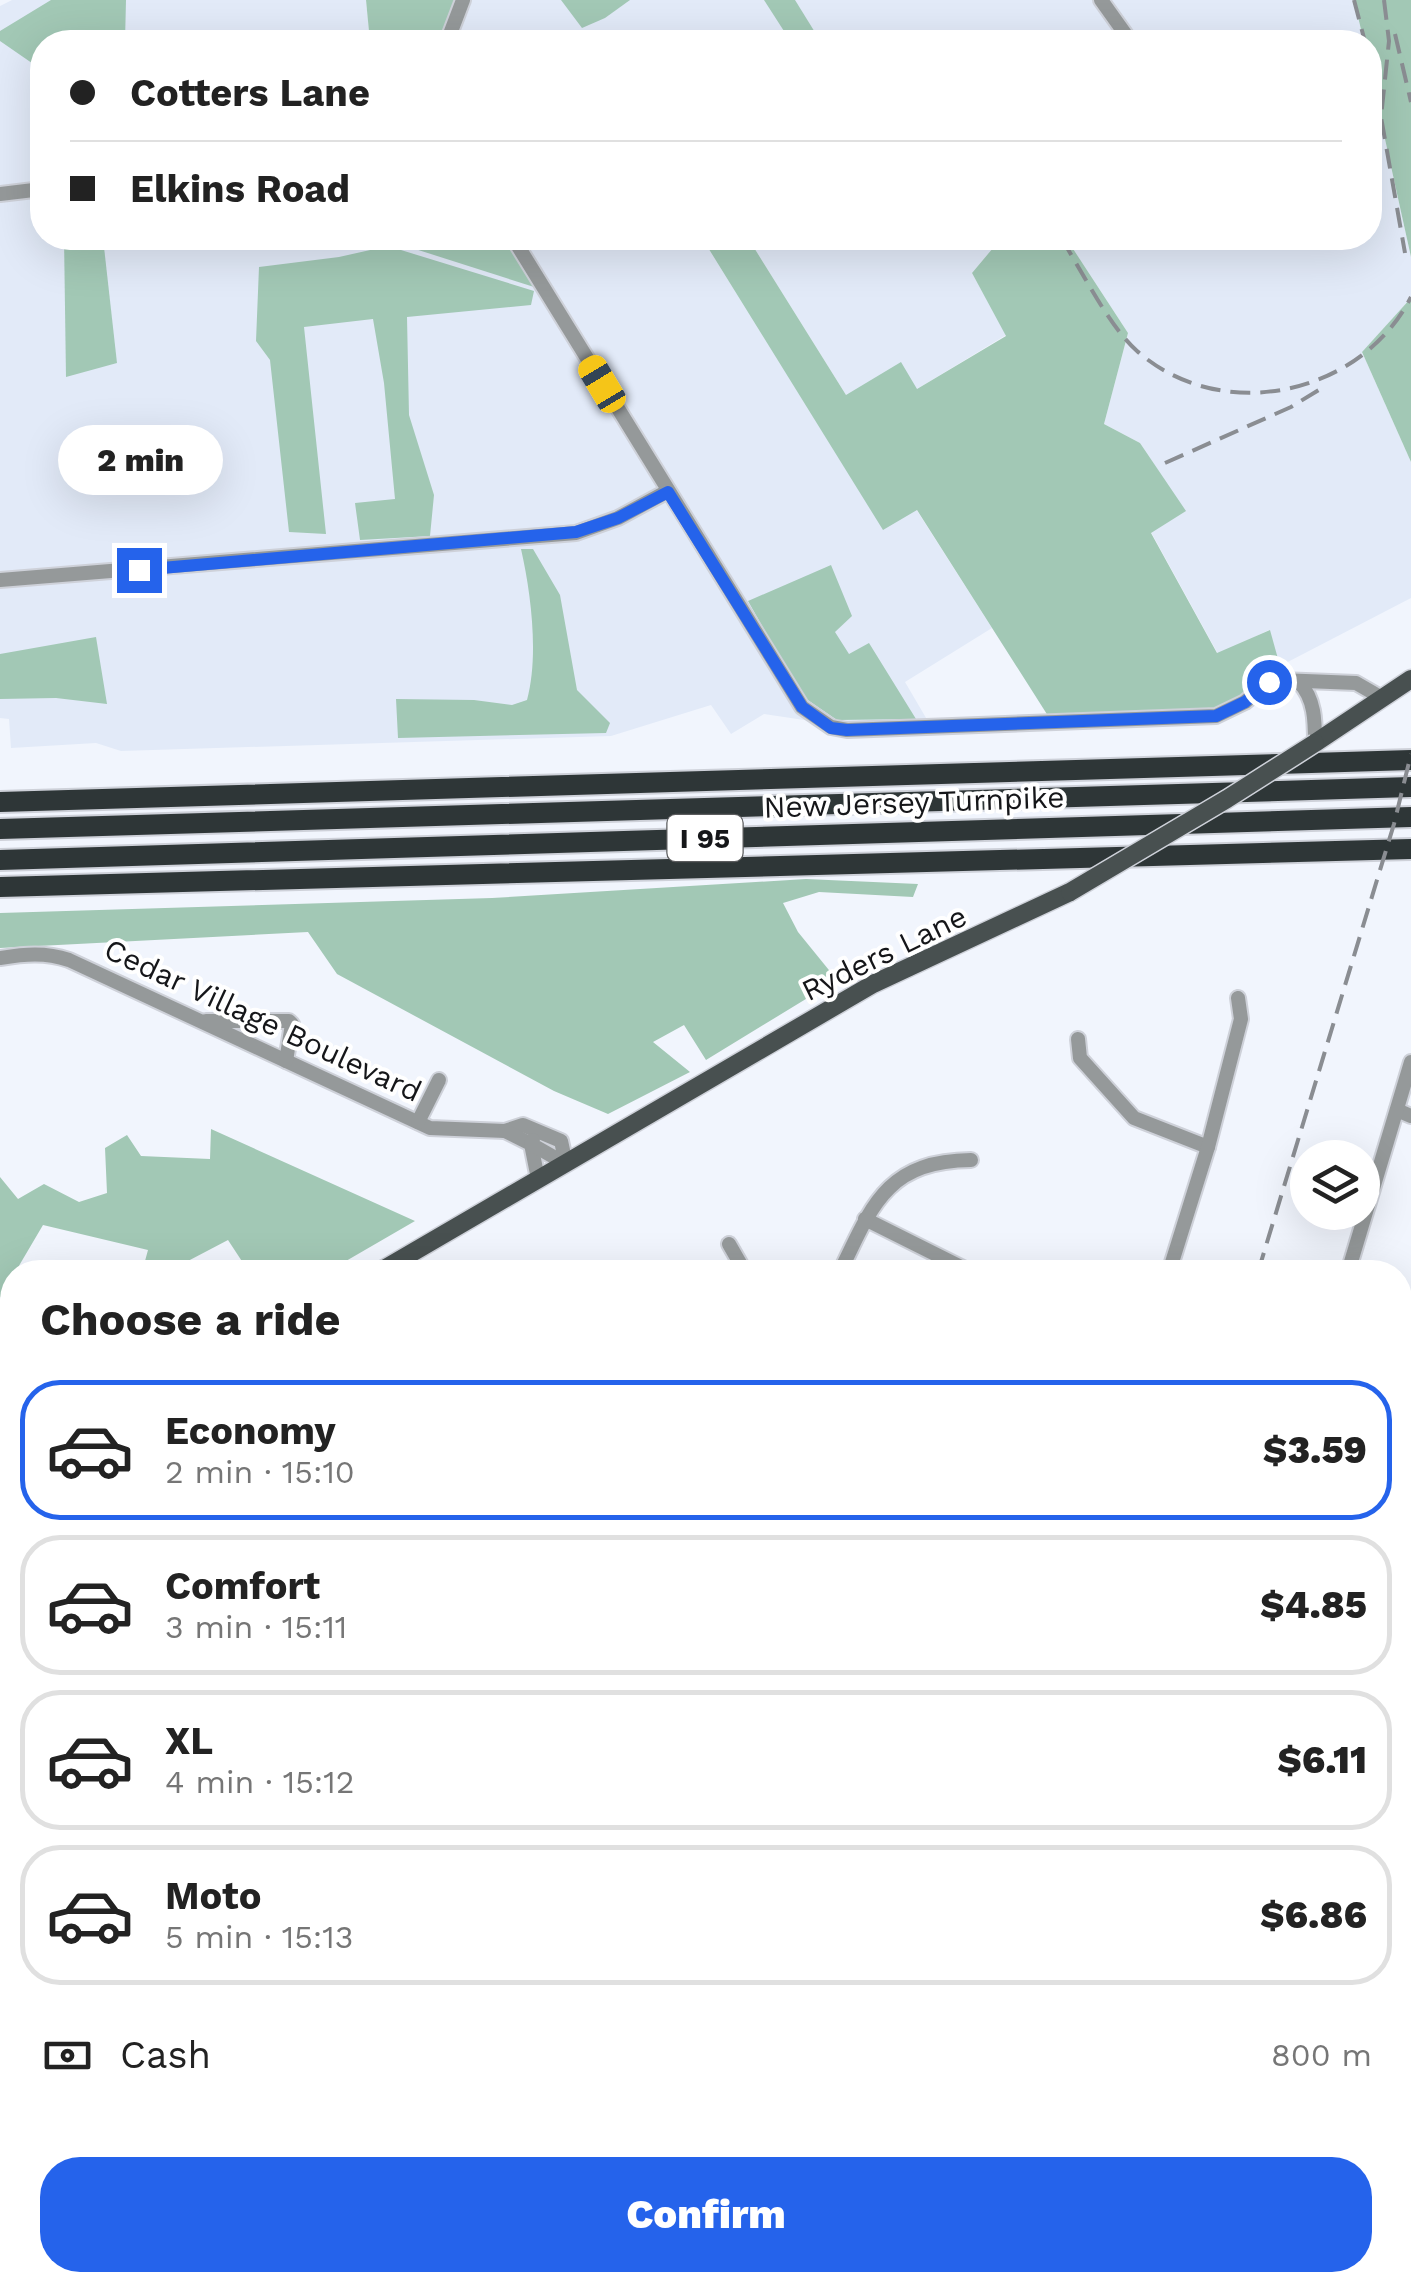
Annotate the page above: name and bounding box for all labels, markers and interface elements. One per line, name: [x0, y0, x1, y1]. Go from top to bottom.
text: Cotters Lane: [130, 71, 370, 115]
text: Elkins Road: [130, 167, 350, 211]
car: [574, 351, 630, 417]
callout: 2 min: [56, 425, 222, 495]
text: 2 min: [97, 441, 184, 479]
route end: [117, 548, 162, 593]
route start: [1247, 660, 1292, 705]
street label: New Jersey Turnpike: [763, 779, 1065, 825]
road number: I 95: [668, 815, 742, 861]
street label: Ryders Lane: [796, 898, 972, 1008]
street label: Cedar Village Boulevard: [99, 931, 427, 1109]
map controls: [1290, 1140, 1380, 1230]
button: layers: [1290, 1140, 1380, 1230]
text: Choose a ride: [40, 1293, 340, 1346]
icon: car: [45, 1405, 135, 1495]
text: Economy: [165, 1409, 336, 1453]
text: $3.59: [1263, 1428, 1367, 1472]
text: 2 min · 15:10: [165, 1453, 355, 1491]
icon: car: [45, 1560, 135, 1650]
text: Comfort: [165, 1564, 320, 1608]
text: $4.85: [1260, 1583, 1367, 1627]
text: 3 min · 15:11: [165, 1608, 347, 1646]
icon: car: [45, 1715, 135, 1805]
text: XL: [165, 1719, 213, 1763]
text: $6.11: [1277, 1738, 1367, 1782]
text: 4 min · 15:12: [165, 1763, 354, 1801]
icon: car: [45, 1870, 135, 1960]
text: Moto: [165, 1874, 261, 1918]
text: $6.86: [1260, 1893, 1367, 1937]
text: 5 min · 15:13: [165, 1918, 353, 1956]
icon: cash: [40, 2028, 95, 2083]
text: Cash: [120, 2033, 211, 2077]
text: 800 m: [1271, 2036, 1372, 2074]
button: Confirm: [40, 2157, 1372, 2272]

